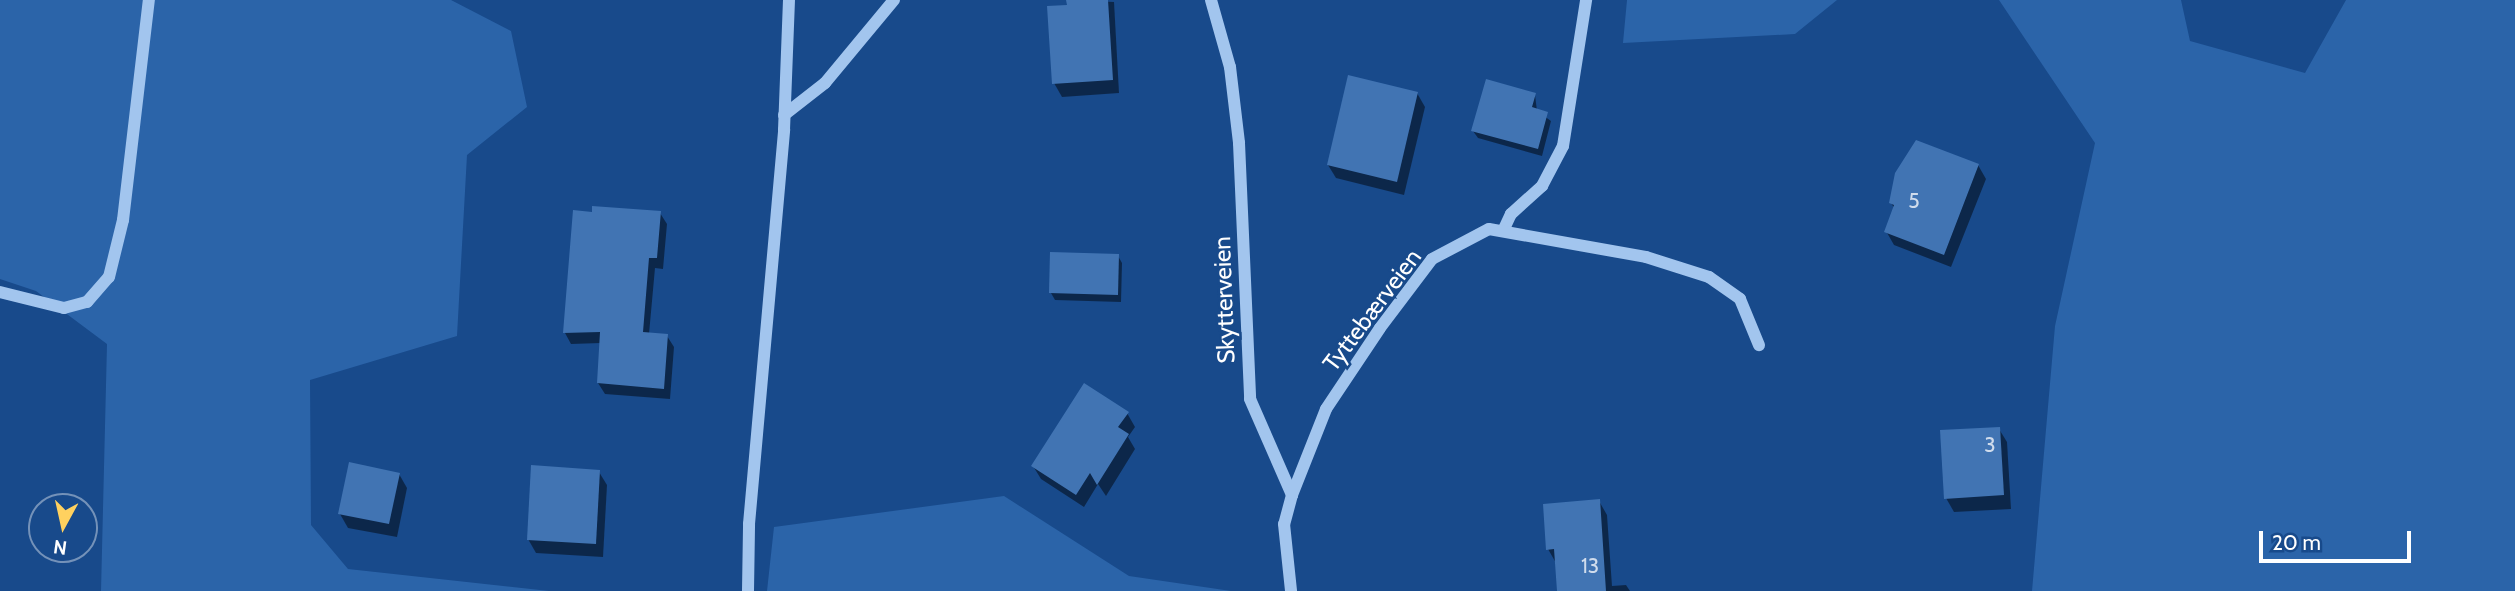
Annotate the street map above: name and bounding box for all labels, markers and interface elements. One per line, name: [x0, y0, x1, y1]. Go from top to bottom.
house number: 5: [1908, 188, 1920, 214]
street label: Skytterveien: [1207, 236, 1241, 364]
street label: Tyttebærveien: [1317, 243, 1427, 377]
house number: 3: [1984, 432, 1996, 458]
north arrow: [28, 493, 98, 563]
scale bar: [2263, 518, 2415, 562]
text: 20 m: [2272, 530, 2321, 555]
text: N: [52, 535, 69, 560]
house number: 13: [1581, 553, 1599, 579]

